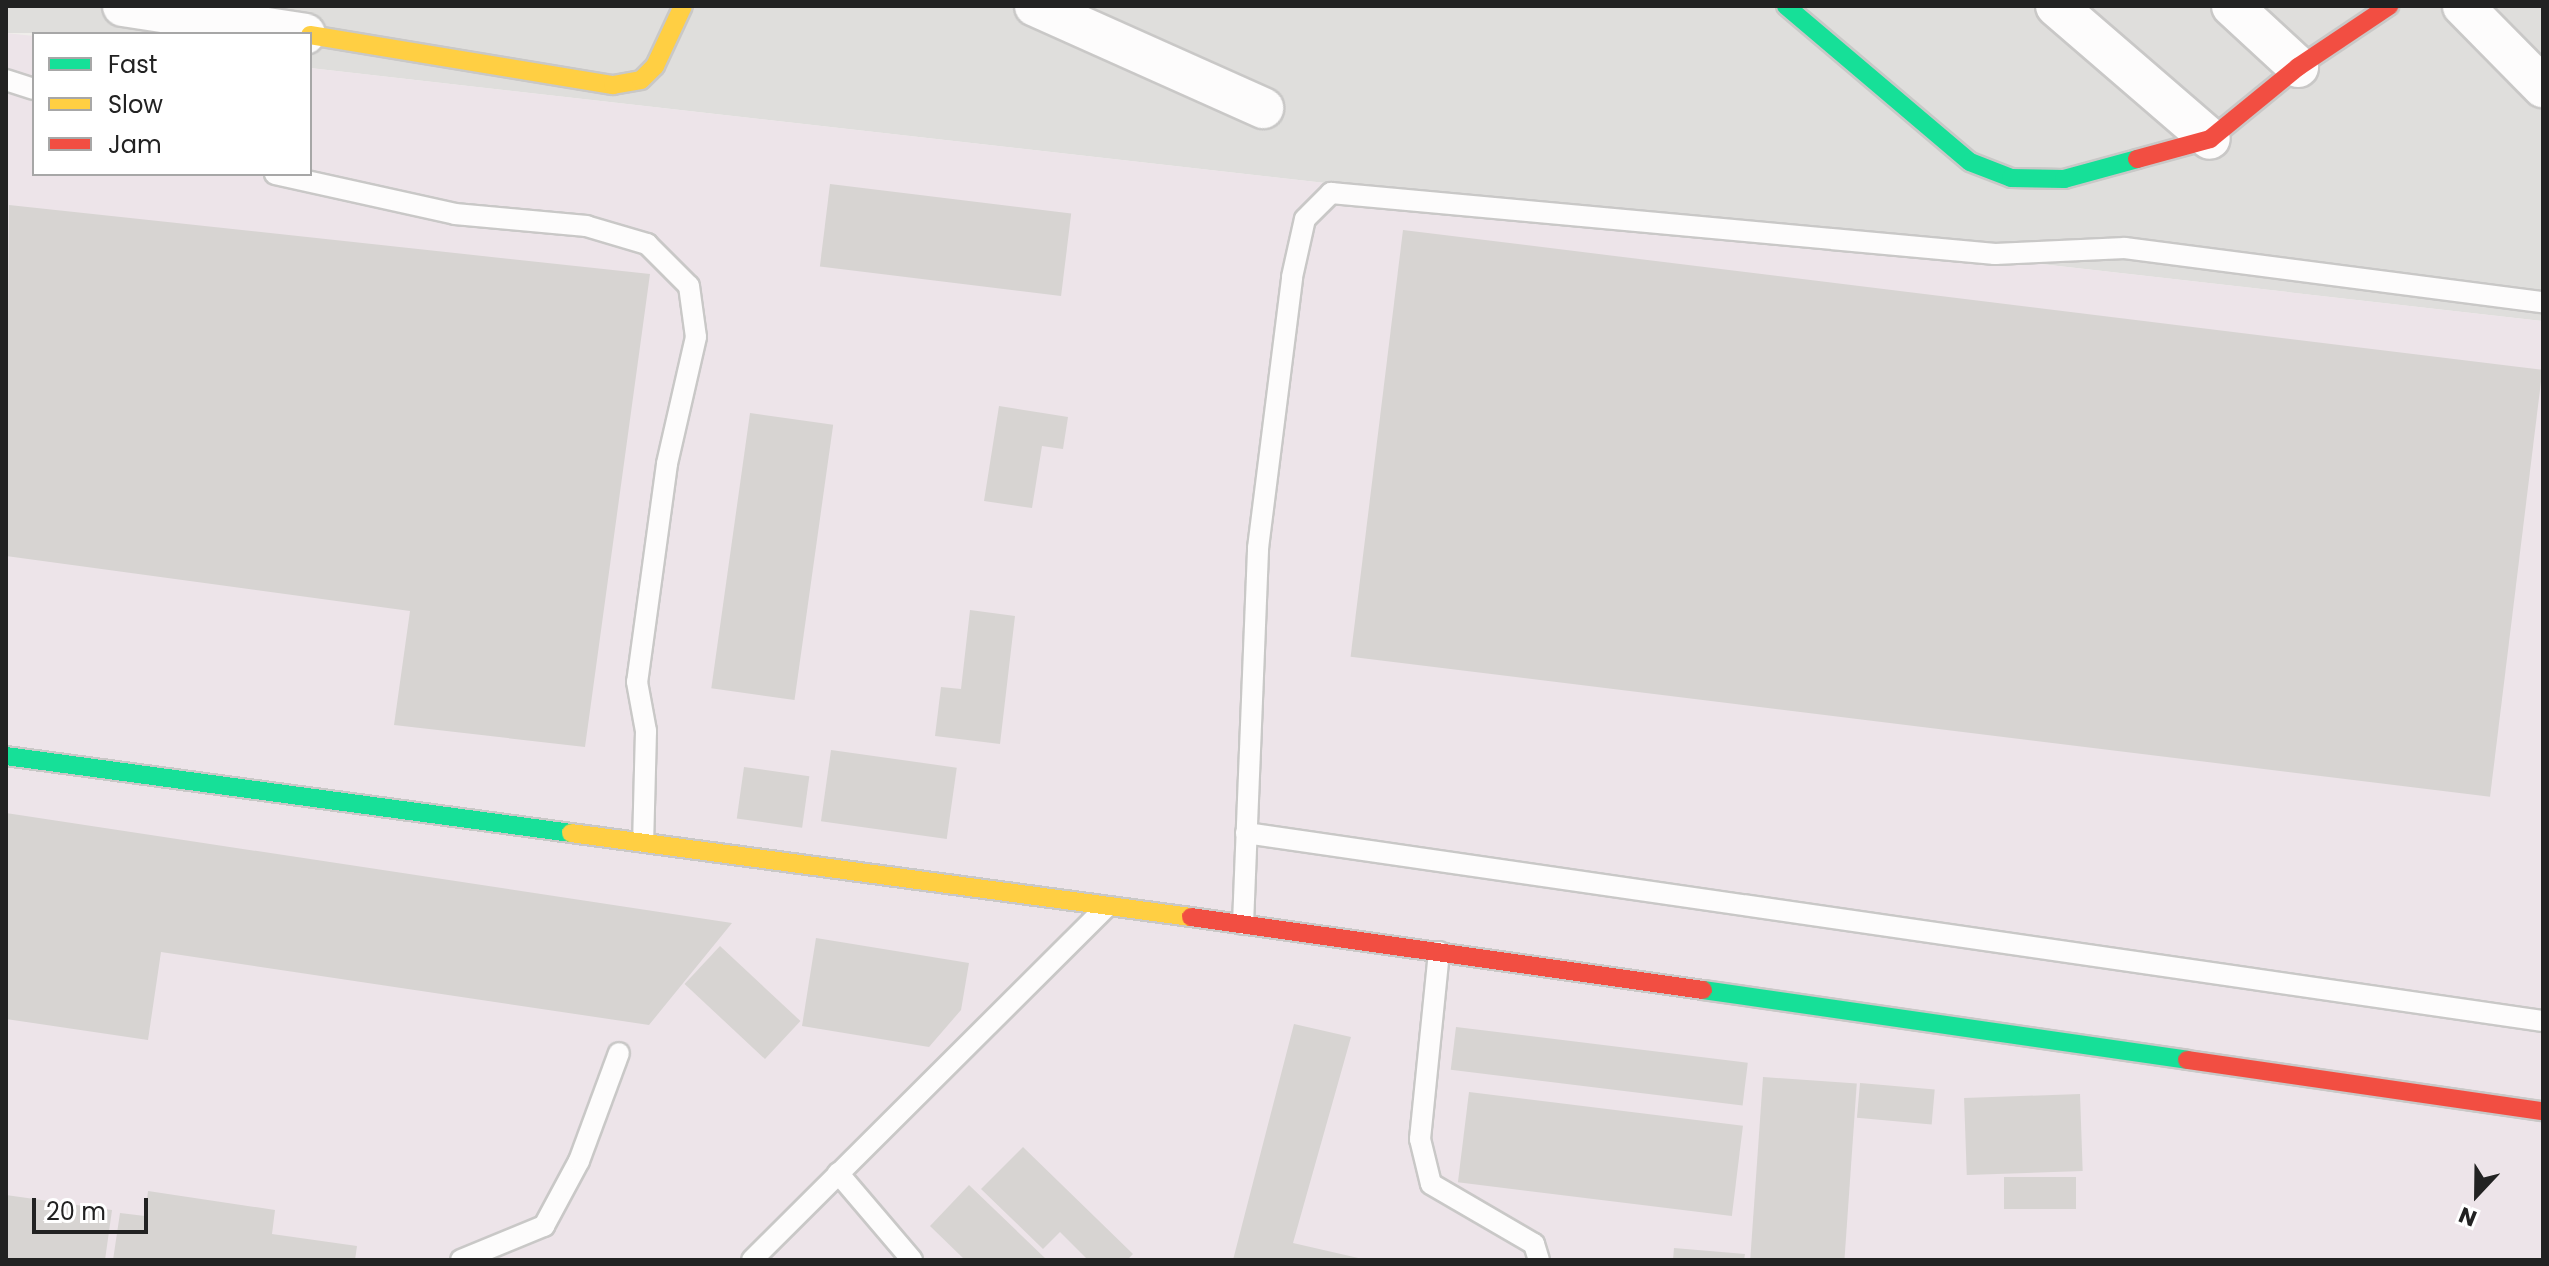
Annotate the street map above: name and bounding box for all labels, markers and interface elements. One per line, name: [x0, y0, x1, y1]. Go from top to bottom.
legend: [32, 32, 312, 176]
text: Fast: [108, 48, 158, 81]
text: Slow: [108, 88, 163, 121]
text: Jam: [108, 128, 162, 161]
north arrow: [2437, 1154, 2517, 1234]
scale bar: [36, 1182, 152, 1232]
text: 20 m: [46, 1195, 106, 1228]
text: N: [2454, 1199, 2481, 1234]

